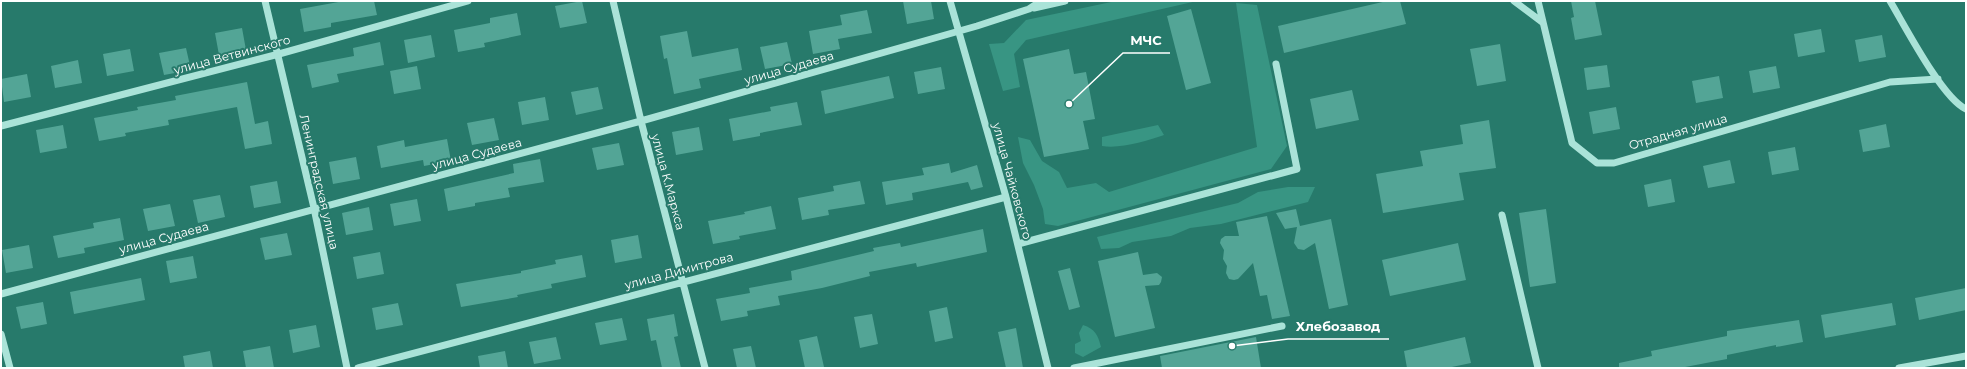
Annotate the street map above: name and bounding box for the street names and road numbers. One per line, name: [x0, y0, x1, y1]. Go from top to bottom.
street label: улица Ветвинского: [171, 32, 292, 78]
street label: улица Судаева: [742, 48, 835, 88]
street label: Отрадная улица: [1627, 110, 1729, 153]
street label: Ленинградская улица: [297, 113, 342, 251]
street label: улица Чайковского: [989, 120, 1035, 241]
street label: улица К.Маркса: [648, 131, 689, 232]
street label: улица Судаева: [429, 134, 523, 173]
street label: улица Судаева: [116, 218, 210, 257]
street label: улица Димитрова: [622, 249, 735, 293]

